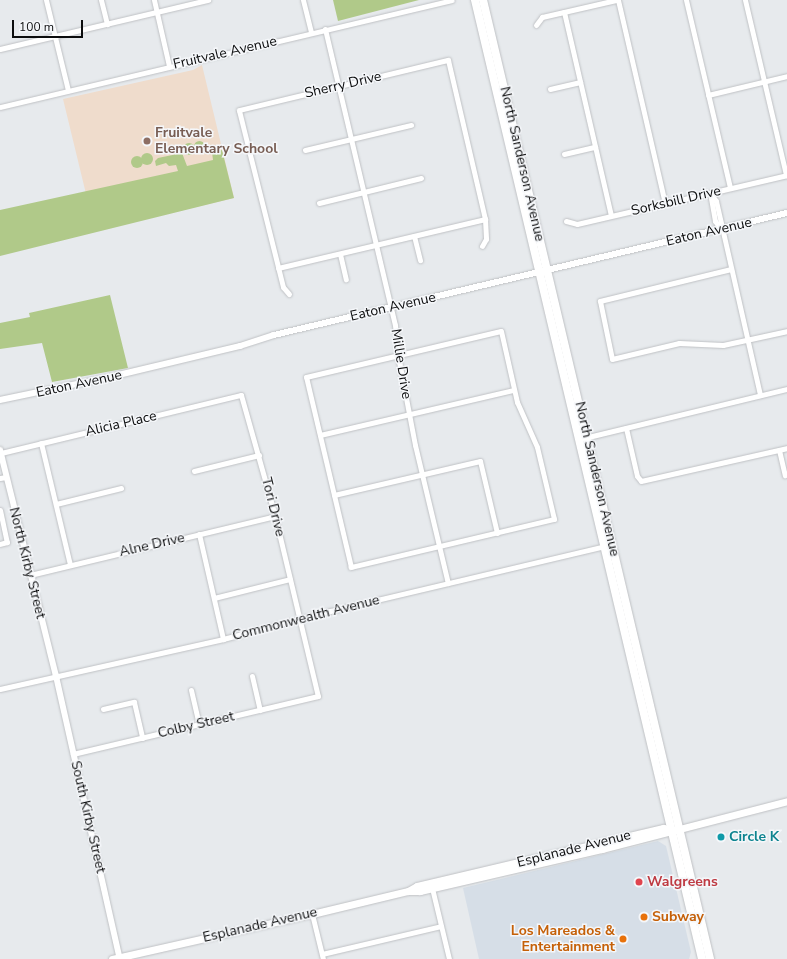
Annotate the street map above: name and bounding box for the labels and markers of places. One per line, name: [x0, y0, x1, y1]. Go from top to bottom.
place label: Fruitvale Elementary School: [155, 125, 278, 158]
marker: Fruitvale Elementary School: [142, 136, 152, 146]
place label: Circle K: [729, 829, 779, 845]
marker: Circle K: [716, 832, 726, 842]
place label: Walgreens: [647, 874, 718, 890]
marker: Walgreens: [634, 877, 644, 887]
place label: Subway: [652, 909, 704, 925]
marker: Subway: [639, 912, 649, 922]
place label: Los Mareados & Entertainment: [511, 923, 615, 956]
marker: Los Mareados & Entertainment: [618, 934, 628, 944]

